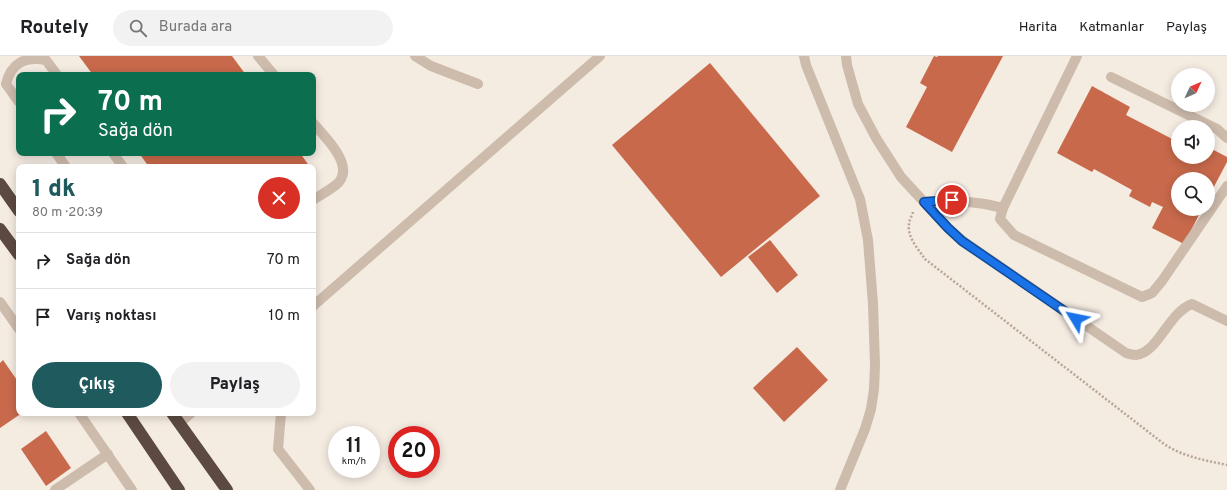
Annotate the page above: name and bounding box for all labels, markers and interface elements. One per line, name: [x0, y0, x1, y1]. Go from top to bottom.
search box: [113, 10, 393, 46]
text: Routely: [20, 16, 89, 40]
icon: search: [127, 17, 149, 39]
text: Burada ara: [159, 18, 232, 37]
text: Harita: [1019, 19, 1057, 36]
text: Katmanlar: [1079, 19, 1144, 36]
text: Paylaş: [1166, 19, 1207, 36]
north arrow: [1171, 68, 1215, 112]
map controls: [1171, 68, 1215, 216]
text: 70 m: [98, 85, 163, 121]
icon: right: [32, 88, 84, 140]
text: Sağa dön: [98, 120, 173, 143]
button: sound: [1171, 120, 1215, 164]
button: search: [1171, 172, 1215, 216]
text: 1 dk: [32, 175, 76, 205]
button: close: [258, 177, 300, 219]
pin: [935, 183, 969, 217]
icon: arrive: [941, 189, 963, 211]
text: 80 m · 20:39: [32, 205, 103, 221]
icon: right: [32, 250, 54, 272]
text: Sağa dön: [66, 251, 131, 270]
text: 70 m: [267, 251, 300, 270]
position arrow: [1055, 298, 1097, 340]
icon: arrive: [32, 306, 54, 328]
text: Varış noktası: [66, 307, 157, 326]
text: 10 m: [269, 307, 300, 326]
button: Çıkış: [32, 362, 162, 408]
button: Paylaş: [170, 362, 300, 408]
speed limit sign: 20: [388, 426, 440, 478]
text: 11: [346, 434, 362, 460]
text: km/h: [342, 455, 366, 468]

